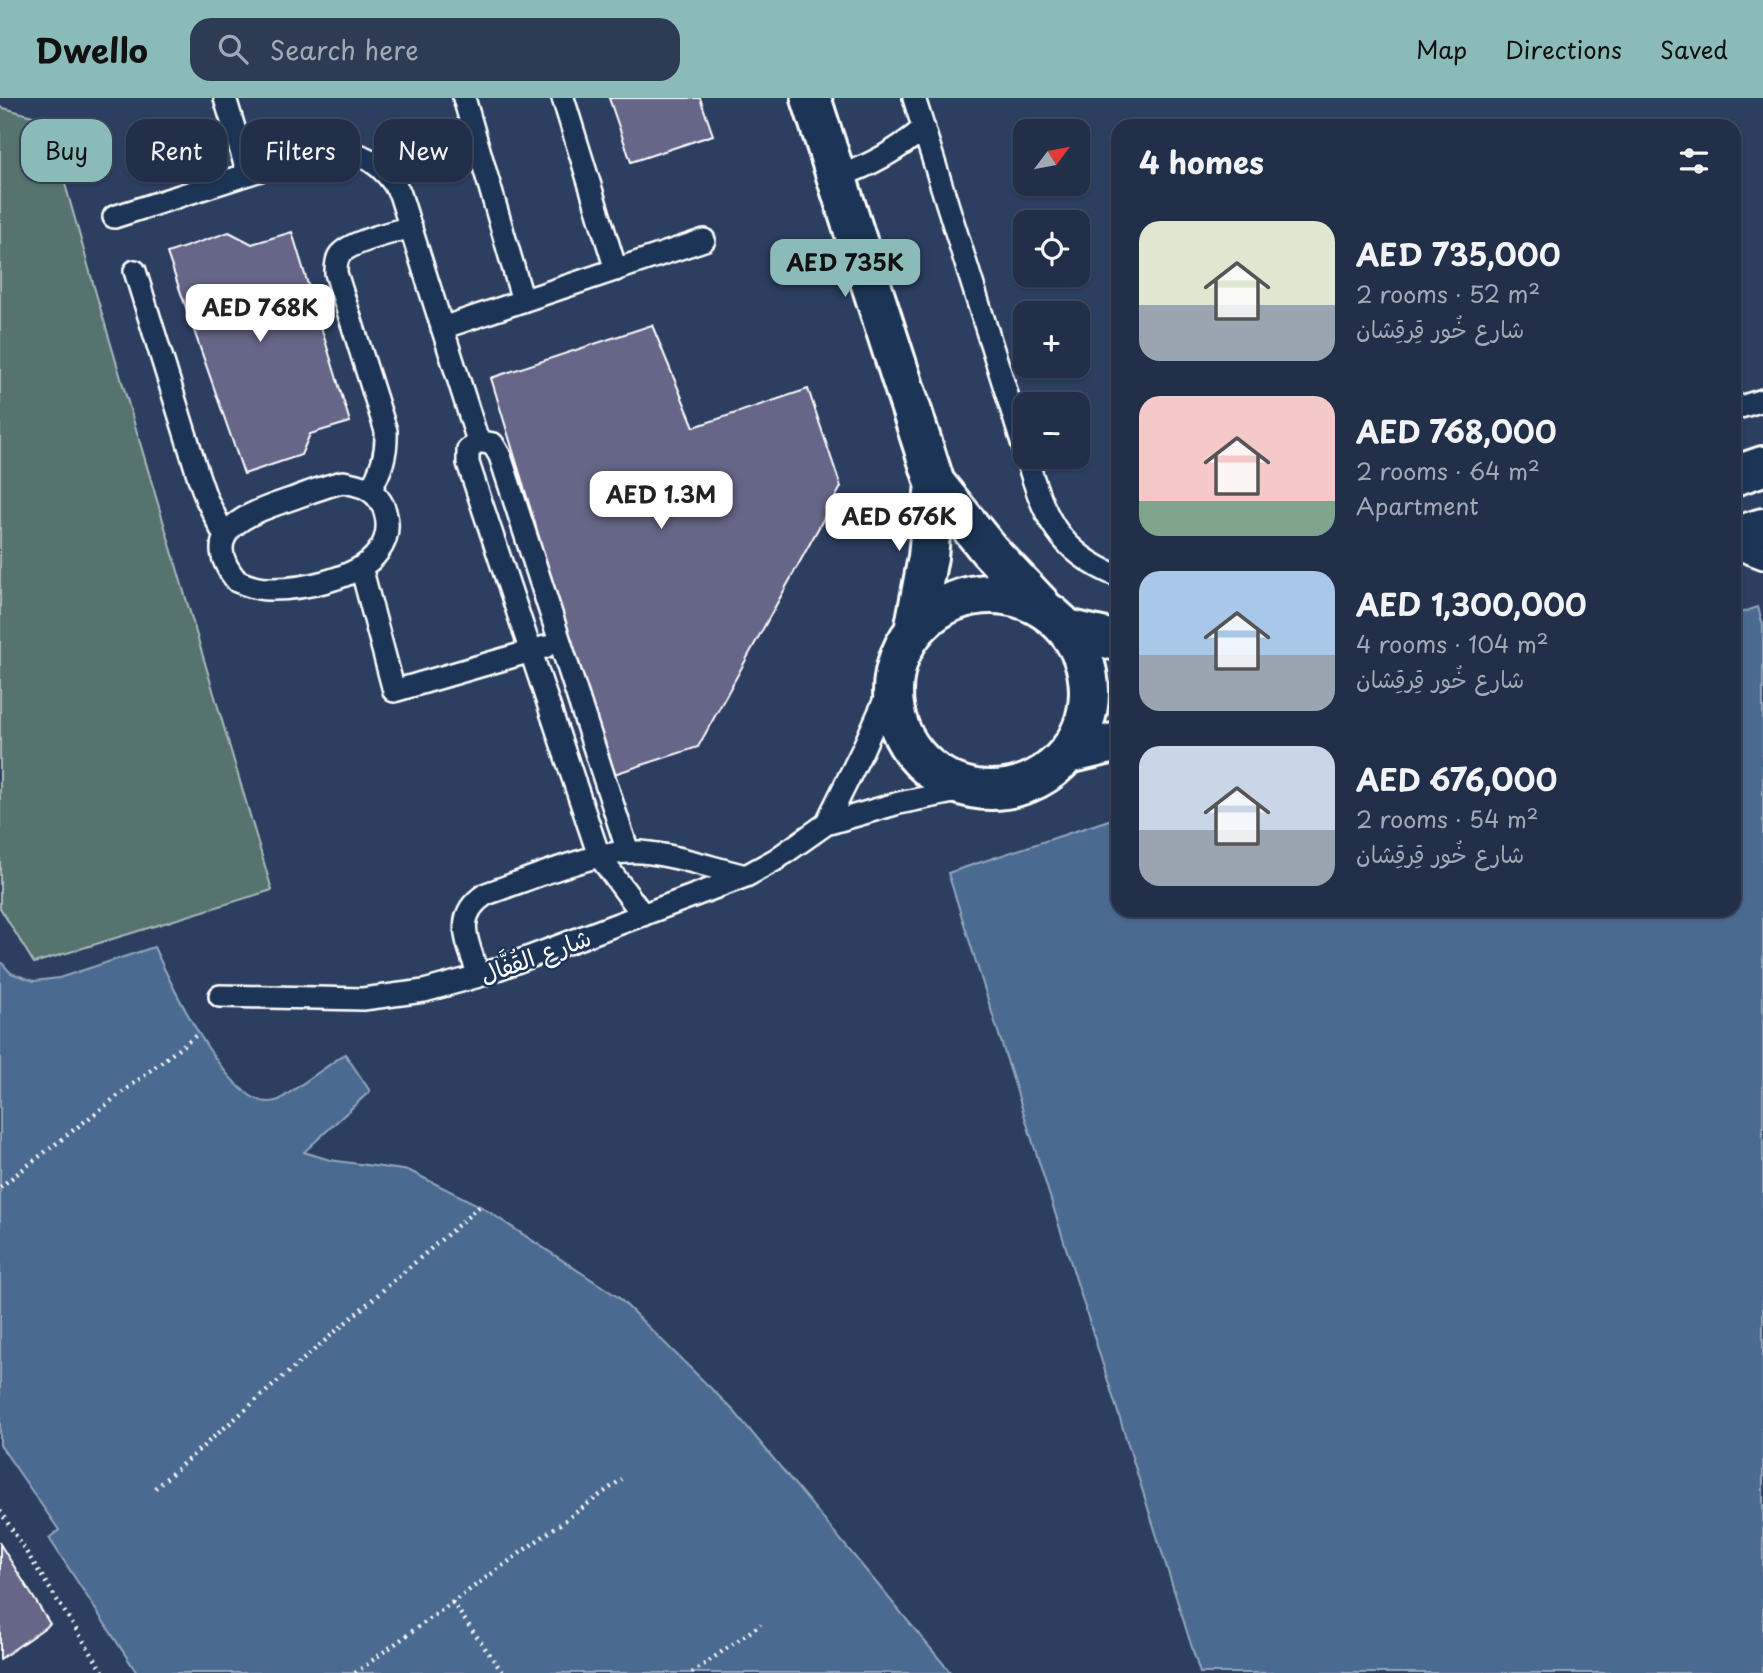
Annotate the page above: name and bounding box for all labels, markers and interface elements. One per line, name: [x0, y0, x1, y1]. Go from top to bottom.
search box: [190, 18, 680, 81]
text: Dwello: [35, 24, 148, 74]
icon: search: [214, 30, 252, 68]
text: Search here: [270, 30, 419, 69]
text: Map: [1416, 31, 1467, 67]
text: Directions: [1505, 31, 1622, 67]
text: Saved: [1660, 31, 1728, 67]
chip: Buy: [21, 119, 112, 182]
chip: Rent: [126, 119, 227, 182]
chip: Filters: [241, 119, 360, 182]
chip: New: [374, 119, 472, 182]
north arrow: [1013, 119, 1090, 196]
map controls: [1013, 119, 1090, 469]
text: 4 homes: [1139, 139, 1264, 184]
icon: filters: [1675, 142, 1713, 180]
button: locate: [1013, 210, 1090, 287]
text: AED 735,000: [1356, 231, 1560, 276]
pin: AED 735K: [773, 240, 917, 299]
text: AED 735K: [786, 244, 904, 279]
icon: home: [1195, 249, 1279, 333]
text: 2 rooms · 52 m²: [1356, 276, 1540, 311]
pin: AED 768K: [188, 285, 332, 344]
text: AED 768K: [202, 289, 318, 324]
button: +: [1013, 301, 1090, 378]
text: شارع خُور قِرقِشان: [1356, 311, 1524, 346]
button: −: [1013, 392, 1090, 469]
text: AED 768,000: [1356, 408, 1557, 453]
icon: home: [1195, 424, 1279, 508]
text: 2 rooms · 64 m²: [1356, 453, 1540, 488]
pin: AED 1.3M: [589, 472, 733, 531]
text: AED 1.3M: [606, 476, 716, 511]
text: Apartment: [1356, 488, 1479, 523]
pin: AED 676K: [827, 494, 971, 553]
text: AED 676K: [841, 498, 957, 533]
text: AED 1,300,000: [1356, 581, 1587, 626]
icon: home: [1195, 599, 1279, 683]
text: 4 rooms · 104 m²: [1356, 626, 1549, 661]
text: شارع خُور قِرقِشان: [1356, 661, 1524, 696]
text: AED 676,000: [1356, 756, 1557, 801]
icon: home: [1195, 774, 1279, 858]
text: 2 rooms · 54 m²: [1356, 801, 1539, 836]
text: شارع خُور قِرقِشان: [1356, 836, 1524, 871]
street label: شارع القُفَّال: [474, 918, 596, 993]

